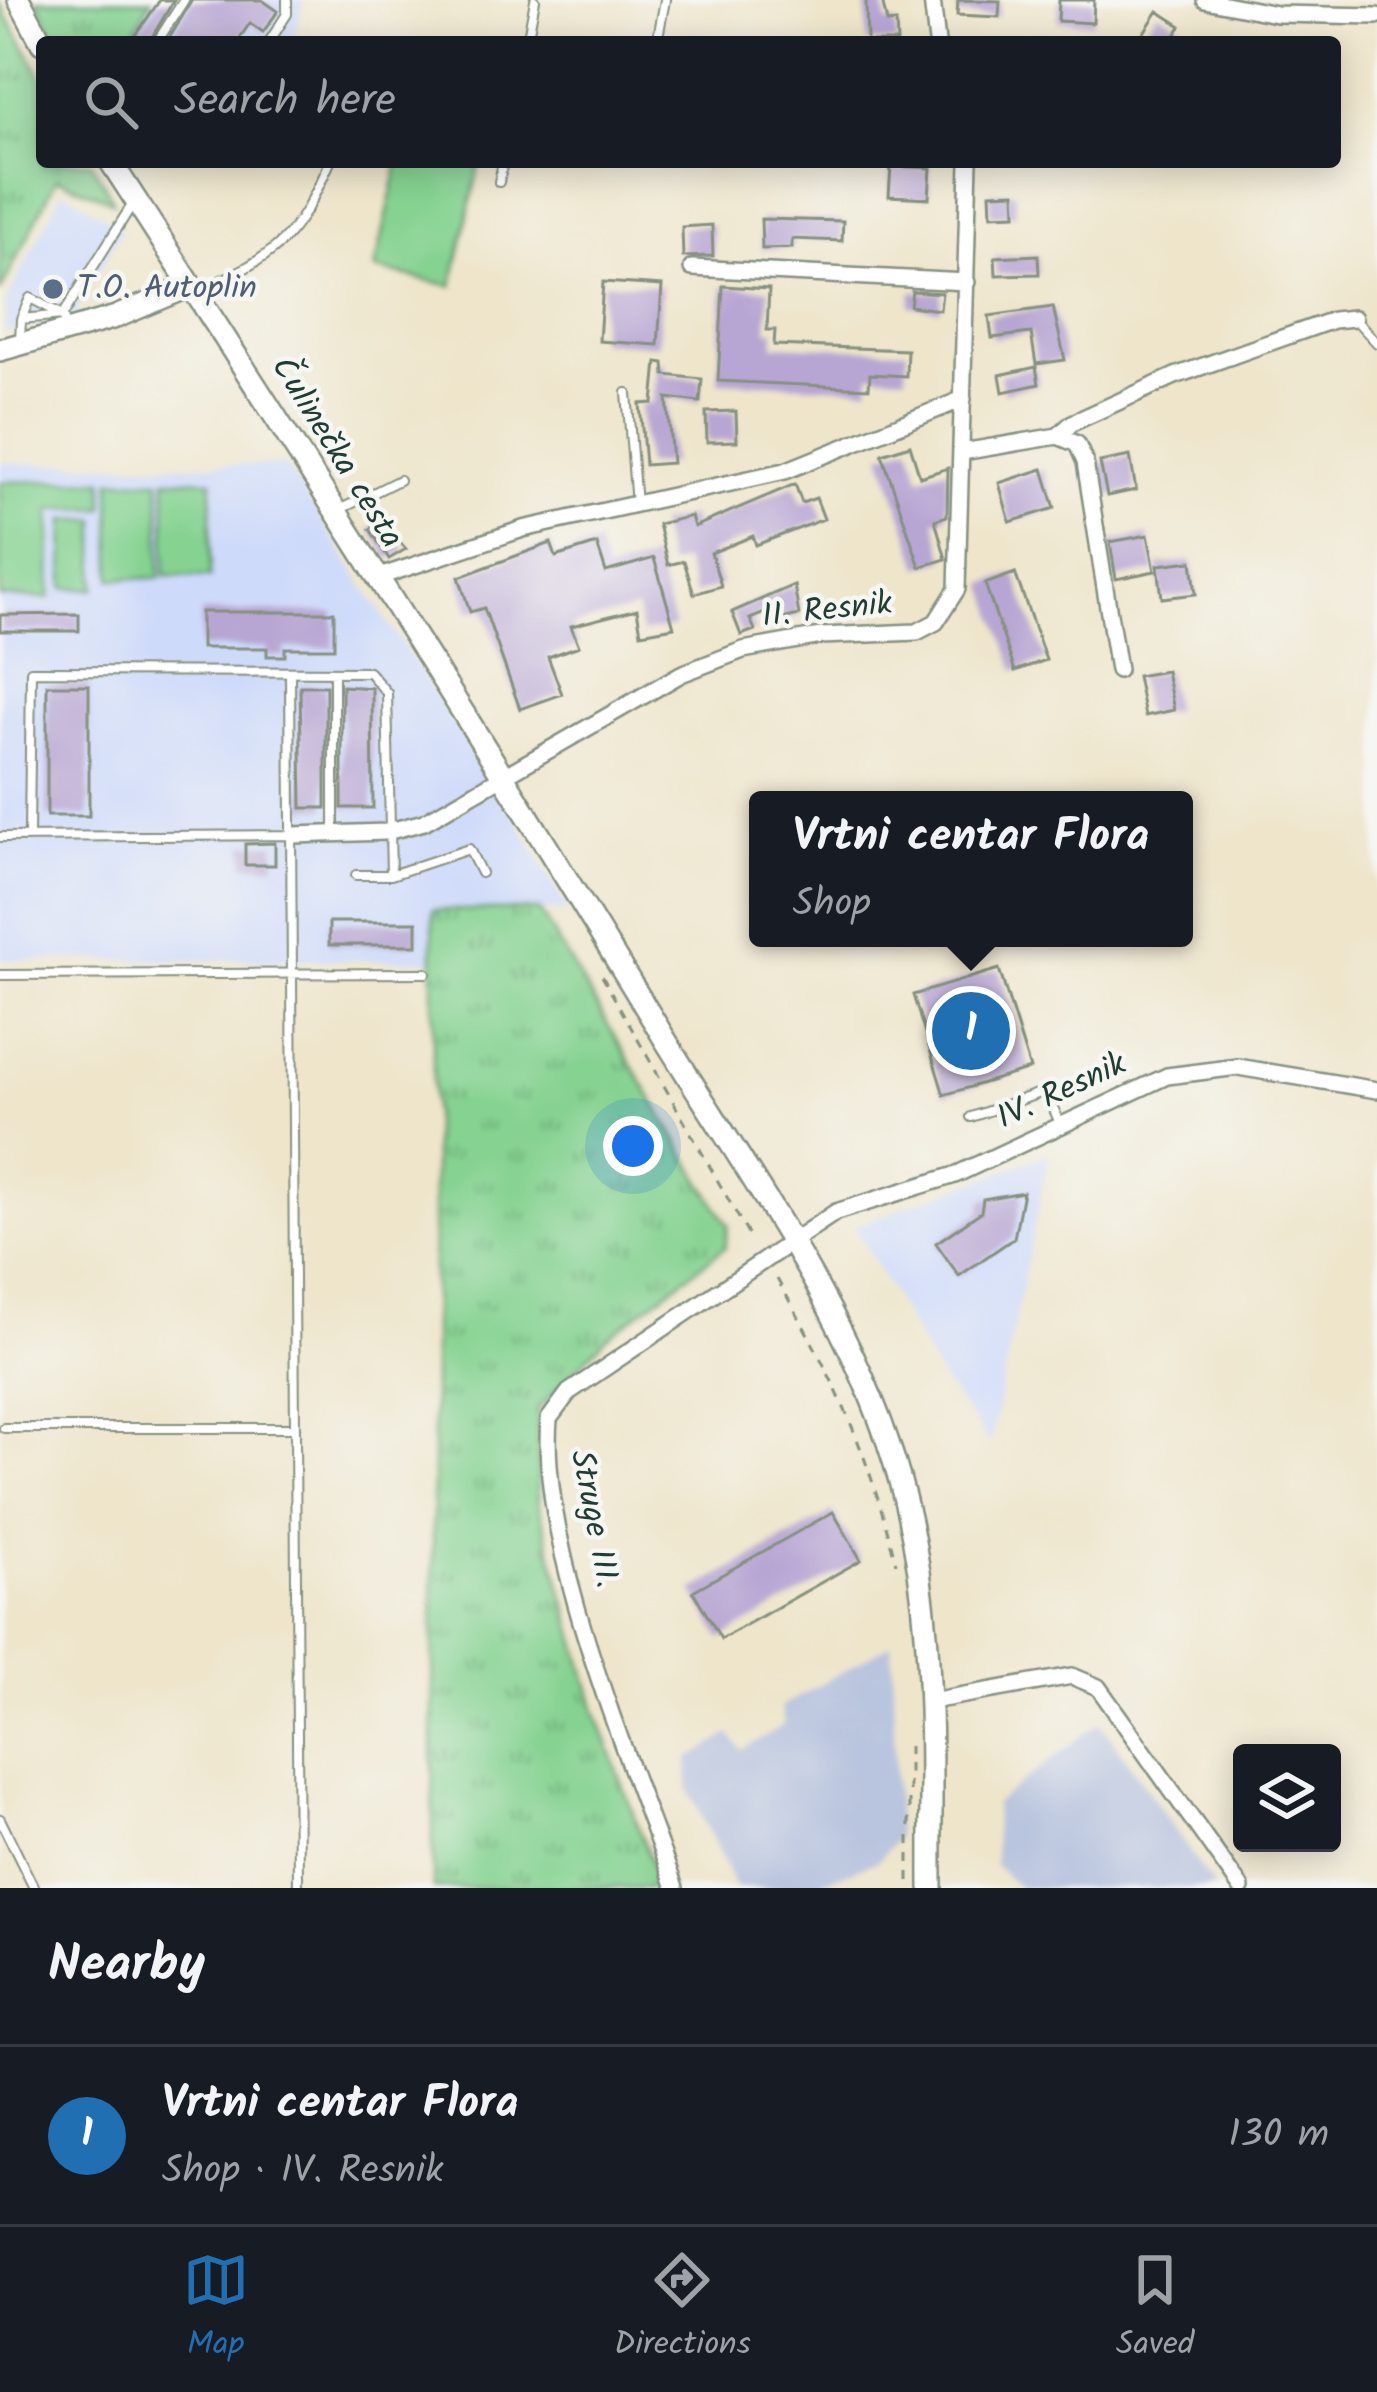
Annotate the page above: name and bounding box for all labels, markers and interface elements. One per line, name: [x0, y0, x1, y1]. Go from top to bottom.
search box: [36, 36, 1341, 168]
text: Search here: [174, 66, 396, 138]
icon: search: [78, 69, 144, 135]
place label: T.O. Autoplin: [77, 263, 257, 316]
marker: T.O. Autoplin: [40, 276, 66, 302]
street label: Čulinečka cesta: [256, 347, 416, 559]
street label: II. Resnik: [759, 578, 895, 644]
popup: [749, 791, 1193, 947]
text: Vrtni centar Flora: [793, 802, 1149, 874]
text: Shop: [793, 874, 871, 936]
pin: 1: [932, 986, 1010, 1076]
street label: IV. Resnik: [988, 1039, 1136, 1145]
your location: [603, 1116, 663, 1176]
street label: Struge III.: [554, 1446, 632, 1592]
map controls: [1233, 1744, 1341, 1852]
button: layers: [1233, 1744, 1341, 1852]
text: Nearby: [48, 1926, 205, 2007]
text: Vrtni centar Flora: [162, 2069, 518, 2141]
text: 1: [81, 2105, 93, 2167]
text: 130 m: [1228, 2105, 1329, 2167]
text: Shop · IV. Resnik: [162, 2141, 443, 2203]
tab: Map: [183, 2247, 249, 2372]
tab: Directions: [614, 2247, 751, 2372]
tab: Saved: [1116, 2247, 1194, 2372]

